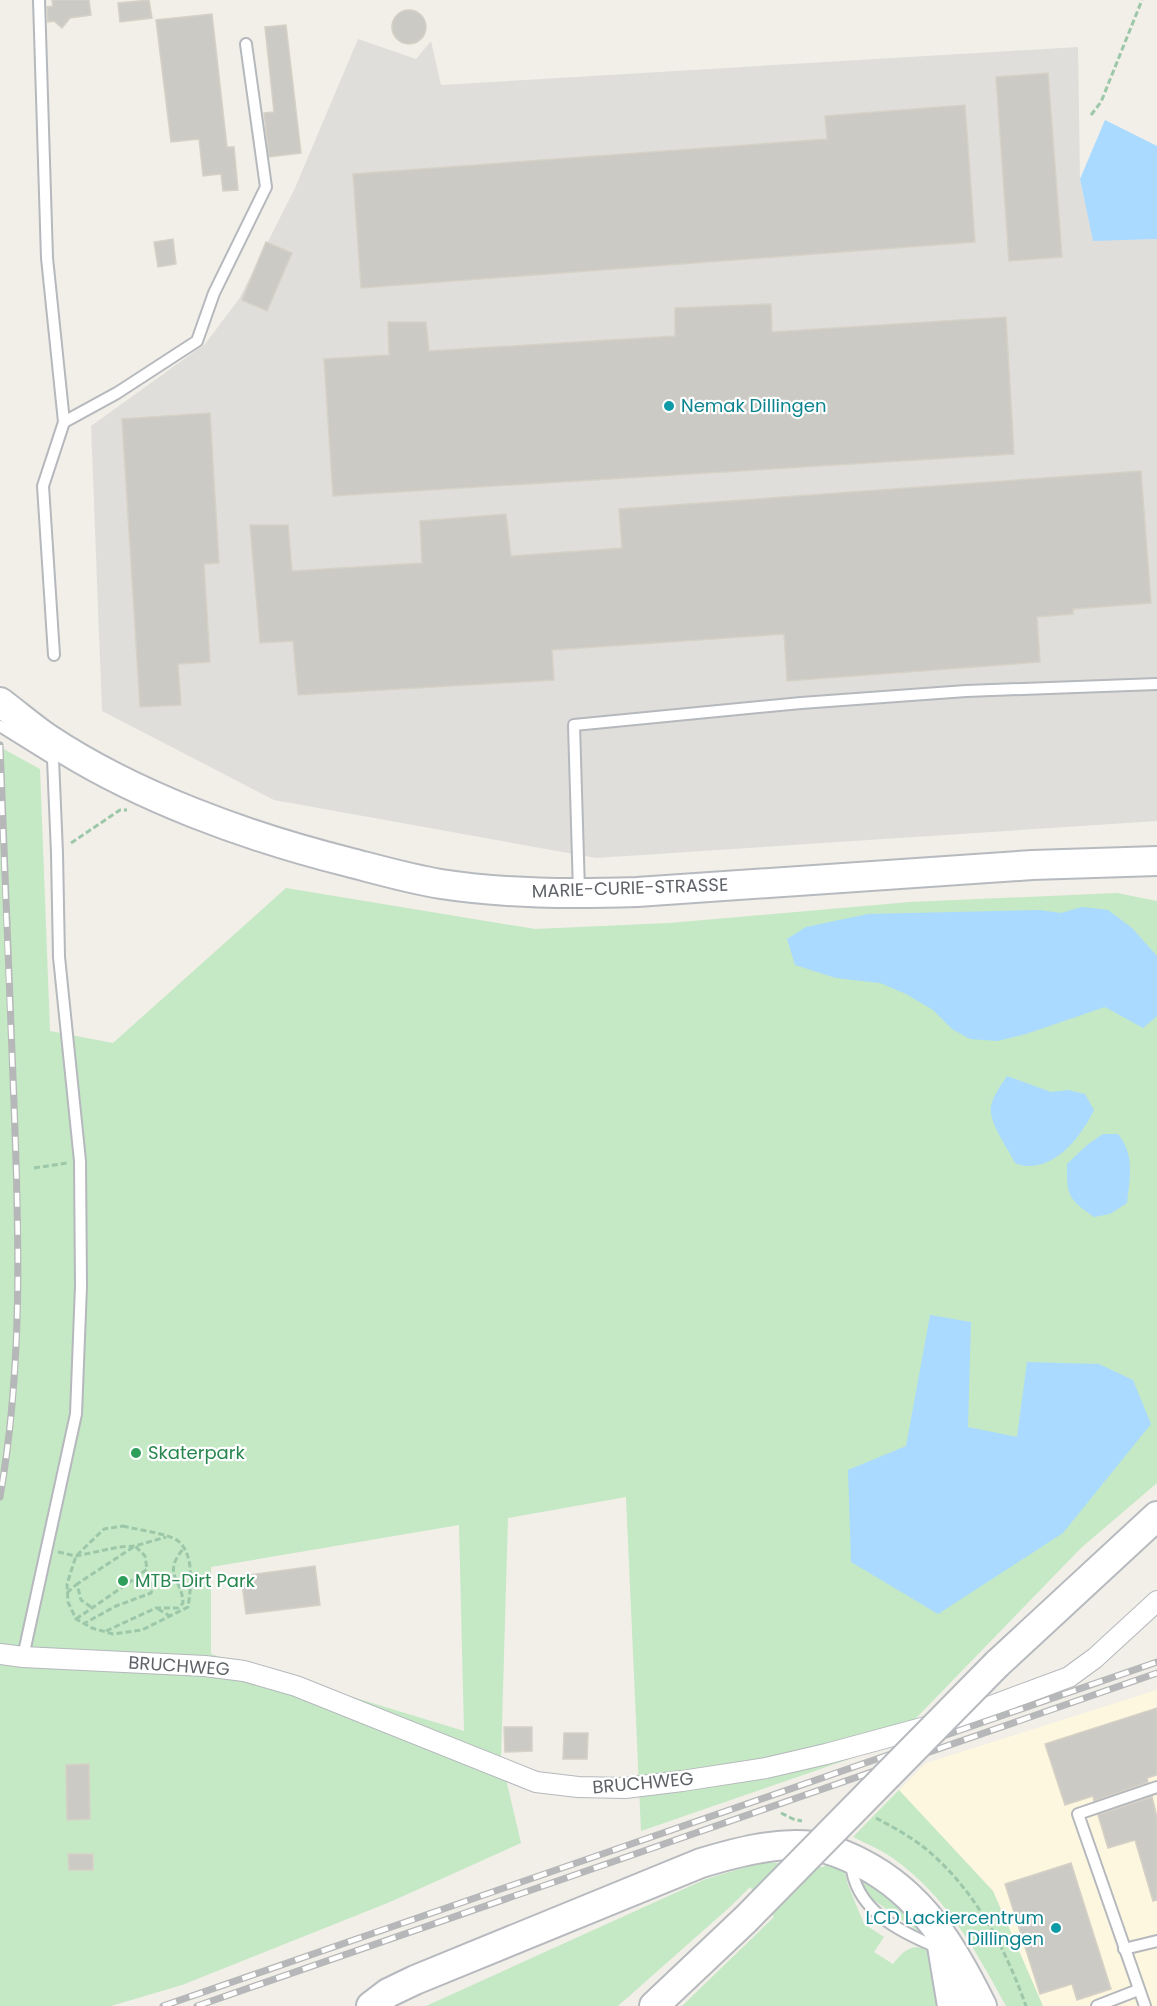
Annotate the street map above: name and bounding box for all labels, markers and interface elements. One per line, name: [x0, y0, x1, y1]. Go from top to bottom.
place label: Nemak Dillingen: [681, 393, 826, 418]
marker: Nemak Dillingen: [662, 399, 676, 413]
street label: MARIE-CURIE-STRASSE: [531, 872, 729, 903]
place label: Skaterpark: [148, 1440, 245, 1465]
marker: Skaterpark: [129, 1446, 143, 1460]
place label: MTB-Dirt Park: [135, 1568, 256, 1593]
marker: MTB-Dirt Park: [116, 1574, 130, 1588]
street label: BRUCHWEG: [128, 1649, 230, 1682]
street label: BRUCHWEG: [591, 1766, 695, 1799]
place label: LCD Lackiercentrum Dillingen: [865, 1905, 1044, 1951]
marker: LCD Lackiercentrum Dillingen: [1049, 1921, 1063, 1935]

